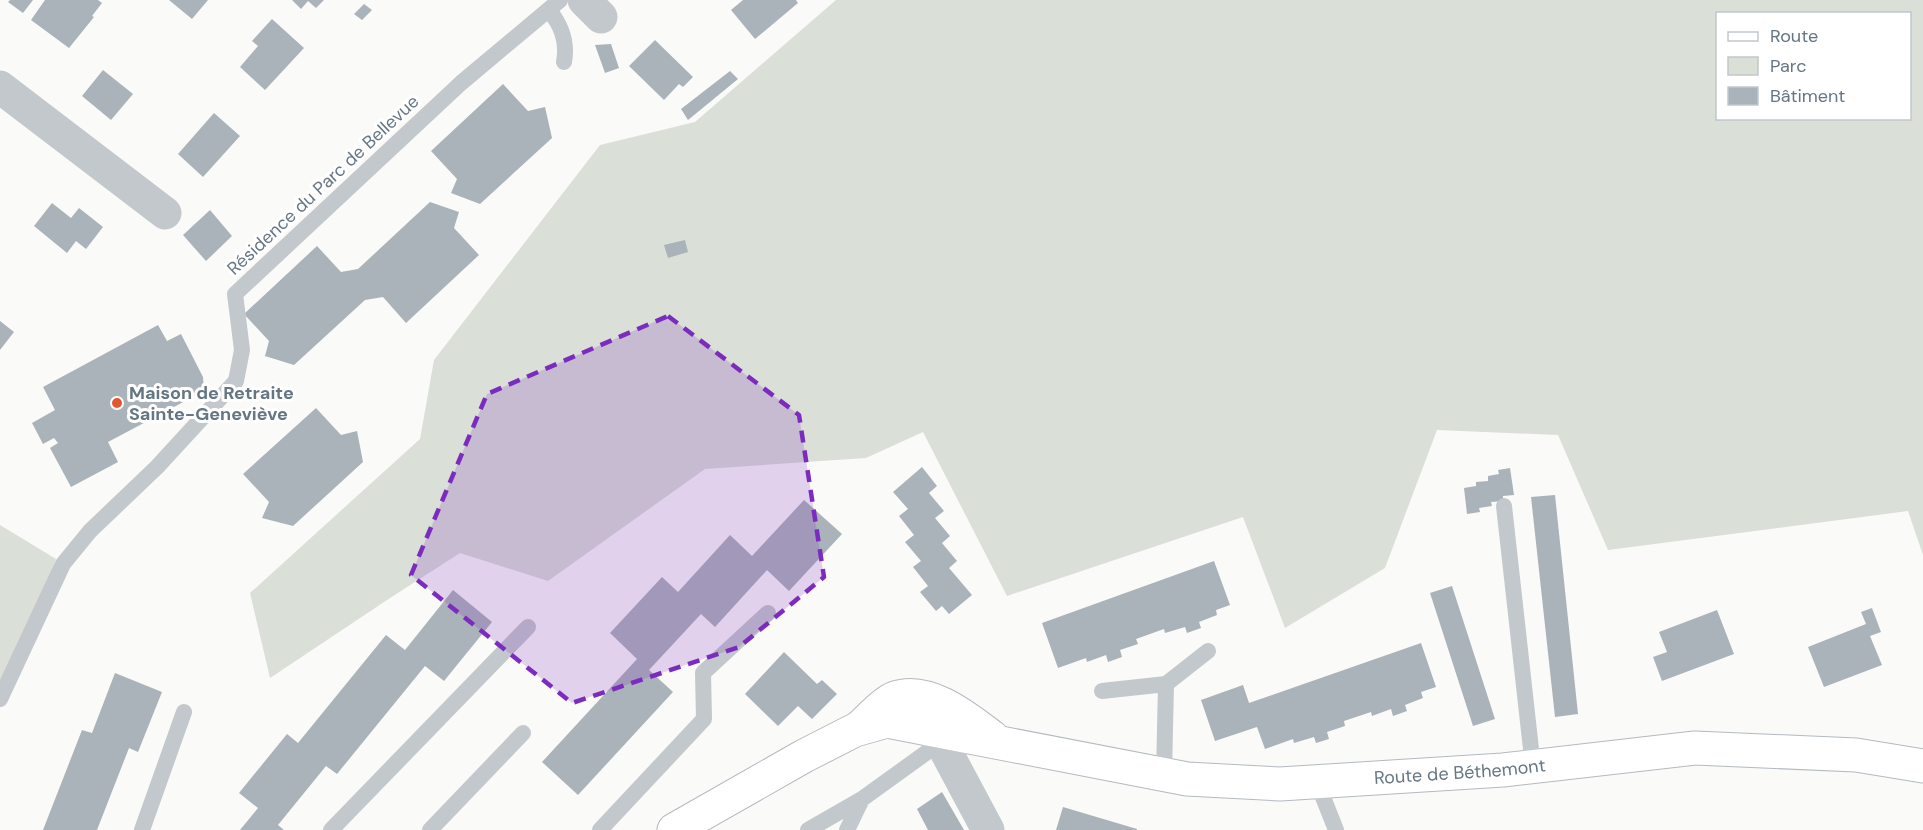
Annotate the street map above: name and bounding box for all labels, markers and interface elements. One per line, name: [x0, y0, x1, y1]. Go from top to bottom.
legend: [1716, 12, 1911, 120]
text: Route: [1770, 24, 1818, 48]
text: Parc: [1770, 54, 1806, 78]
text: Bâtiment: [1770, 84, 1845, 108]
street label: Résidence du Parc de Bellevue: [222, 90, 424, 280]
place label: Maison de Retraite Sainte-Geneviève: [129, 381, 294, 426]
marker: Maison de Retraite Sainte-Geneviève: [110, 396, 124, 410]
street label: Route de Béthemont: [1373, 753, 1547, 790]

